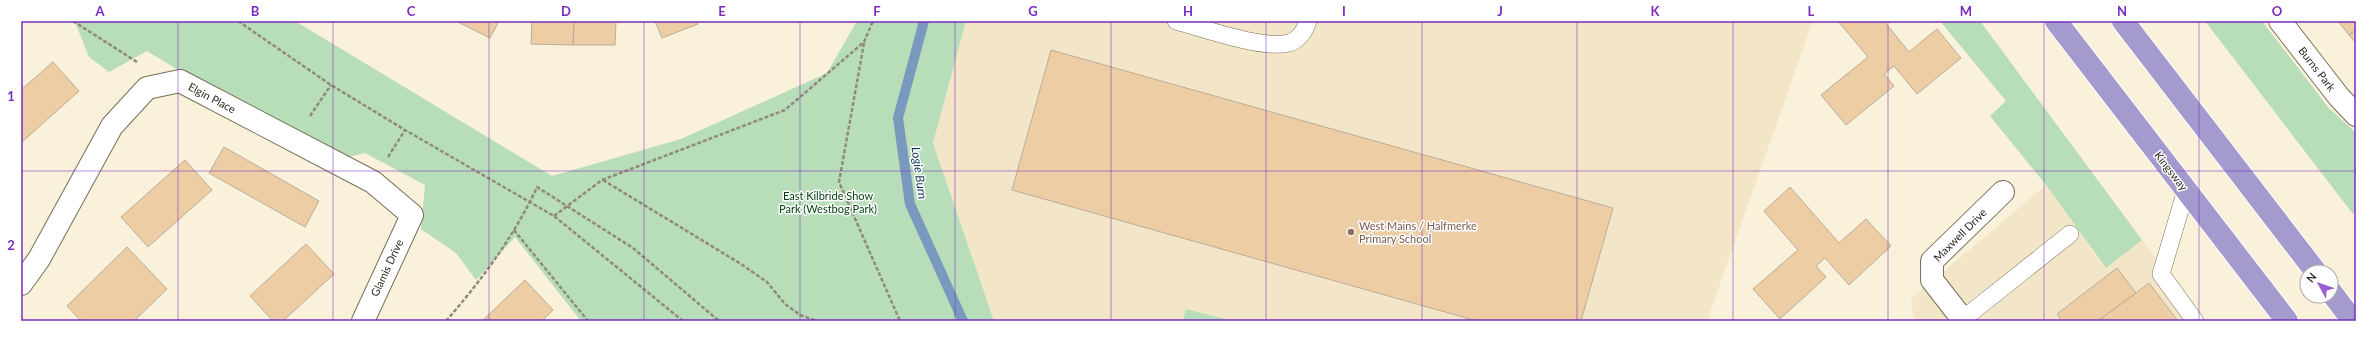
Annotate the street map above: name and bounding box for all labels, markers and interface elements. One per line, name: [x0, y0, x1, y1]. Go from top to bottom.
text: A: [94, 3, 105, 19]
text: B: [251, 3, 260, 19]
text: C: [407, 3, 416, 19]
text: D: [561, 3, 571, 19]
text: E: [718, 3, 726, 19]
text: F: [873, 3, 881, 19]
text: G: [1028, 3, 1038, 19]
text: H: [1183, 3, 1193, 19]
text: I: [1342, 3, 1346, 19]
text: J: [1497, 3, 1503, 19]
text: K: [1651, 3, 1661, 19]
text: L: [1808, 3, 1815, 19]
text: M: [1960, 3, 1972, 19]
text: N: [2117, 3, 2127, 19]
text: O: [2272, 3, 2283, 19]
street label: Burns Park: [2296, 44, 2339, 94]
street label: Elgin Place: [186, 80, 238, 116]
text: 1: [7, 88, 15, 104]
water label: Logie Burn: [908, 146, 931, 200]
street label: Kingsway: [2152, 149, 2191, 193]
park label: East Kilbride Show Park (Westbog Park): [779, 189, 877, 215]
street label: Maxwell Drive: [1930, 205, 1989, 264]
place label: West Mains / Halfmerke Primary School: [1359, 219, 1477, 245]
marker: West Mains / Halfmerke Primary School: [1346, 227, 1356, 237]
text: 2: [7, 237, 15, 253]
street label: Glamis Drive: [368, 237, 406, 298]
north arrow: [2299, 264, 2339, 304]
text: N: [2303, 270, 2319, 285]

